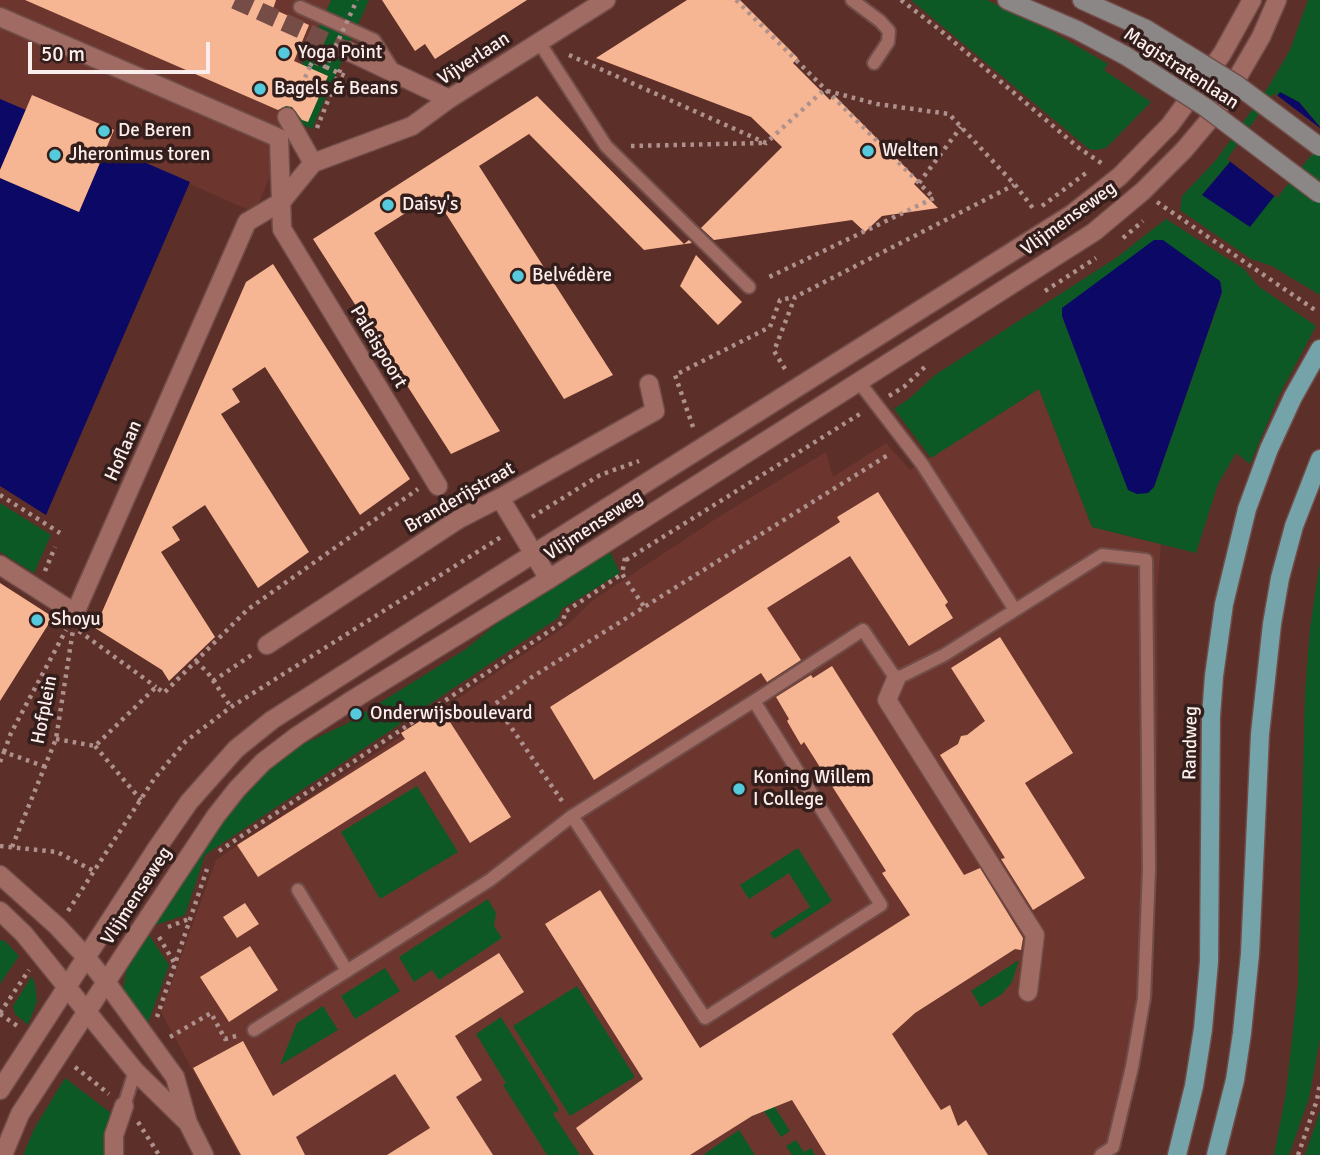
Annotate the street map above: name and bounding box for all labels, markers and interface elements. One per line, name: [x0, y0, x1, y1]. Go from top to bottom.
street label: Magistratenlaan: [1119, 23, 1243, 115]
street label: Vijverlaan: [434, 27, 514, 91]
scale bar: [32, 28, 214, 72]
text: 50 m: [41, 41, 85, 67]
place label: Yoga Point: [298, 42, 382, 64]
marker: Yoga Point: [276, 45, 292, 61]
place label: Bagels & Beans: [274, 78, 398, 100]
marker: Bagels & Beans: [252, 81, 268, 97]
place label: De Beren: [118, 120, 192, 142]
marker: De Beren: [96, 123, 112, 139]
place label: Welten: [882, 140, 939, 162]
marker: Welten: [860, 143, 876, 159]
place label: Jheronimus toren: [69, 144, 210, 166]
marker: Jheronimus toren: [47, 147, 63, 163]
street label: Vlijmenseweg: [1017, 177, 1121, 261]
place label: Daisy's: [402, 194, 458, 216]
marker: Daisy's: [380, 197, 396, 213]
place label: Belvédère: [532, 265, 612, 287]
marker: Belvédère: [510, 268, 526, 284]
street label: Paleispoort: [344, 302, 412, 392]
street label: Hoflaan: [101, 417, 147, 485]
street label: Branderijstraat: [401, 457, 519, 539]
street label: Vlijmenseweg: [541, 486, 647, 566]
place label: Shoyu: [51, 609, 101, 631]
marker: Shoyu: [29, 612, 45, 628]
street label: Hofplein: [27, 674, 63, 746]
place label: Onderwijsboulevard: [370, 703, 533, 725]
marker: Onderwijsboulevard: [348, 706, 364, 722]
street label: Randweg: [1179, 706, 1203, 780]
place label: Koning Willem I College: [753, 767, 871, 811]
marker: Koning Willem I College: [731, 781, 747, 797]
street label: Vlijmenseweg: [97, 843, 177, 949]

